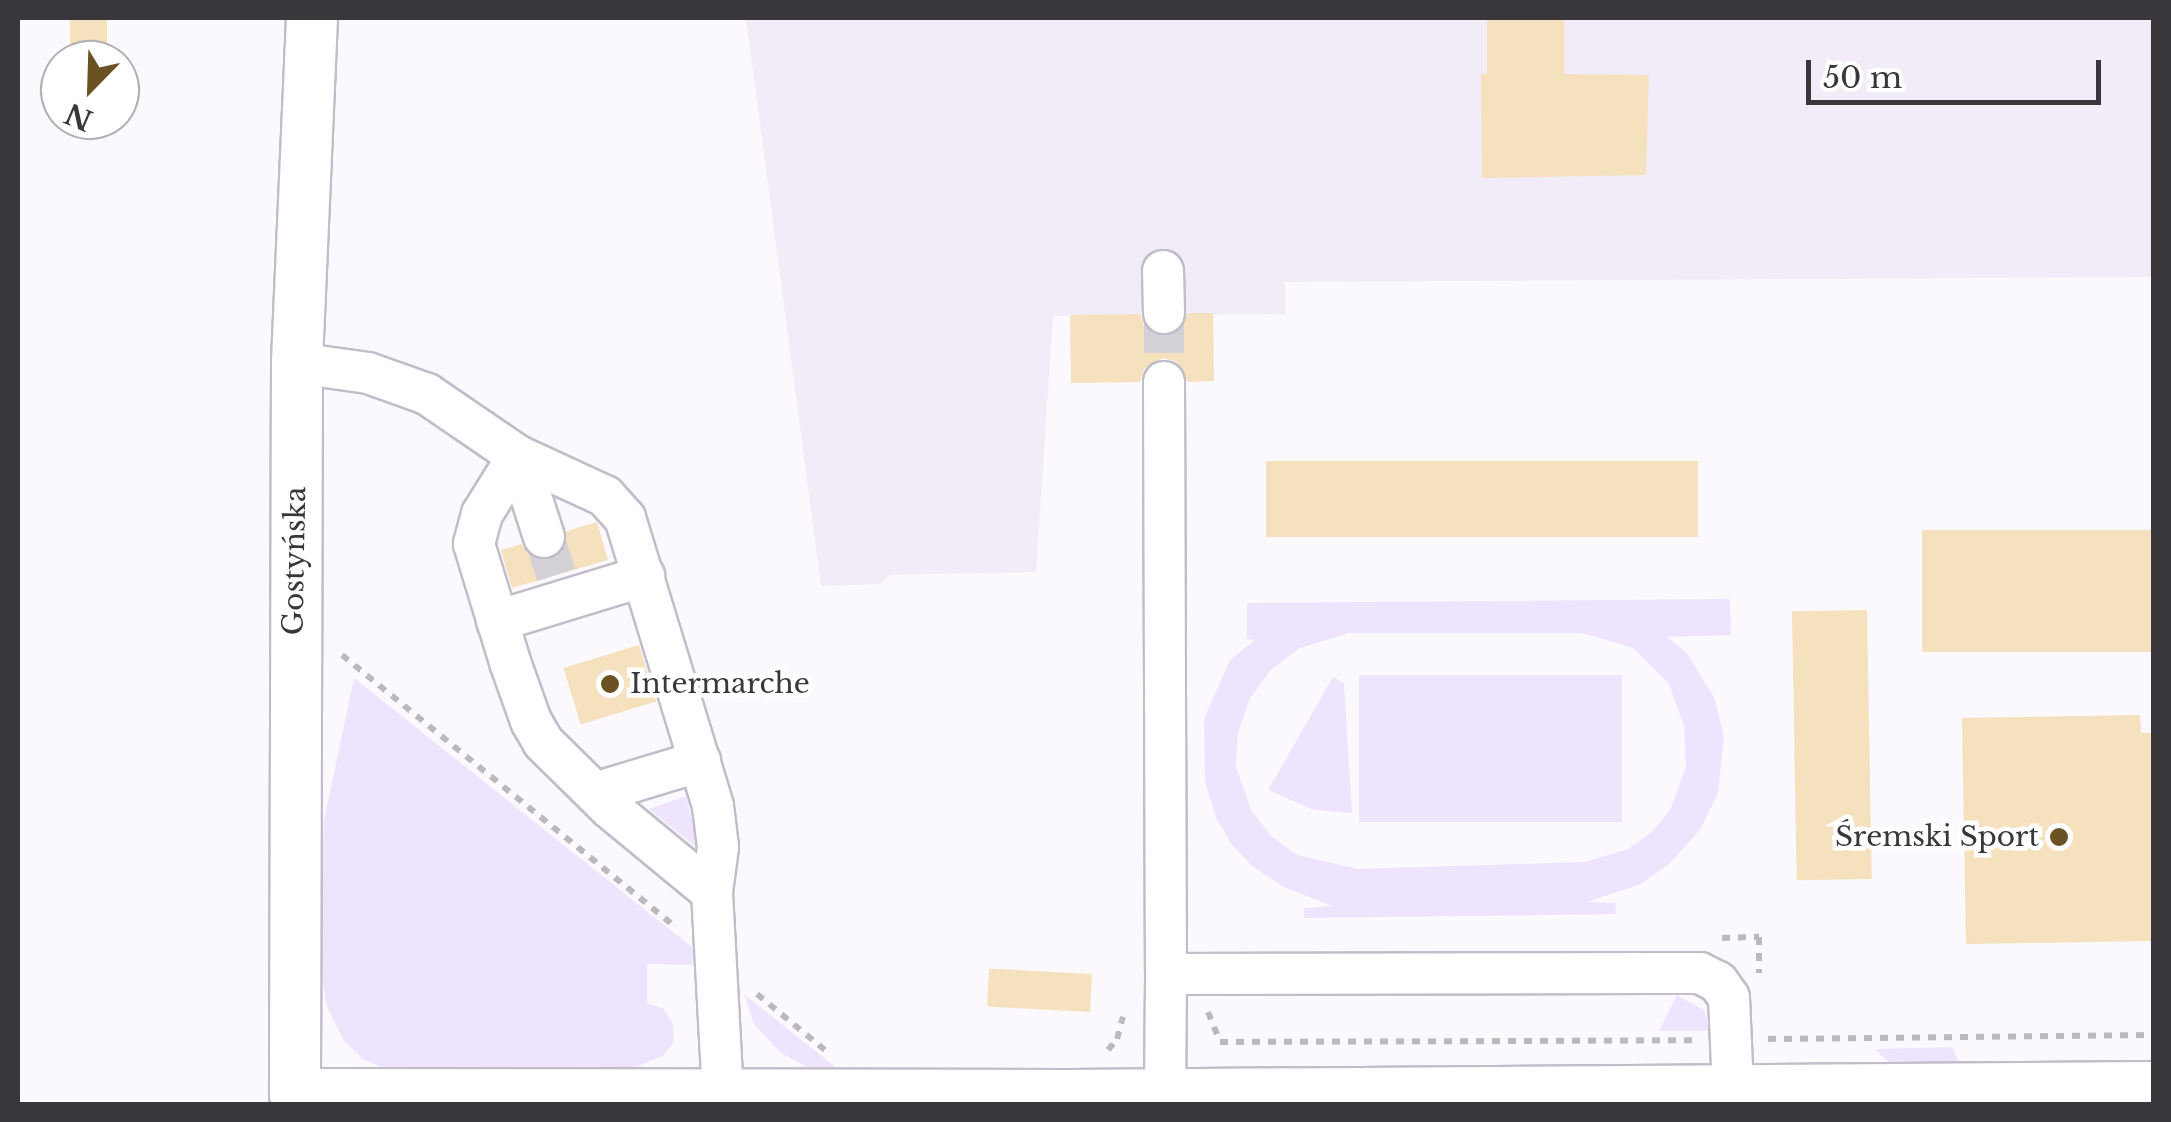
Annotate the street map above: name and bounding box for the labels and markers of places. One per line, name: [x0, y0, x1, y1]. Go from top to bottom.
place label: Intermarche: [630, 667, 810, 701]
marker: Intermarche: [599, 673, 621, 695]
place label: Śremski Sport: [1835, 820, 2039, 854]
marker: Śremski Sport: [2048, 826, 2070, 848]

